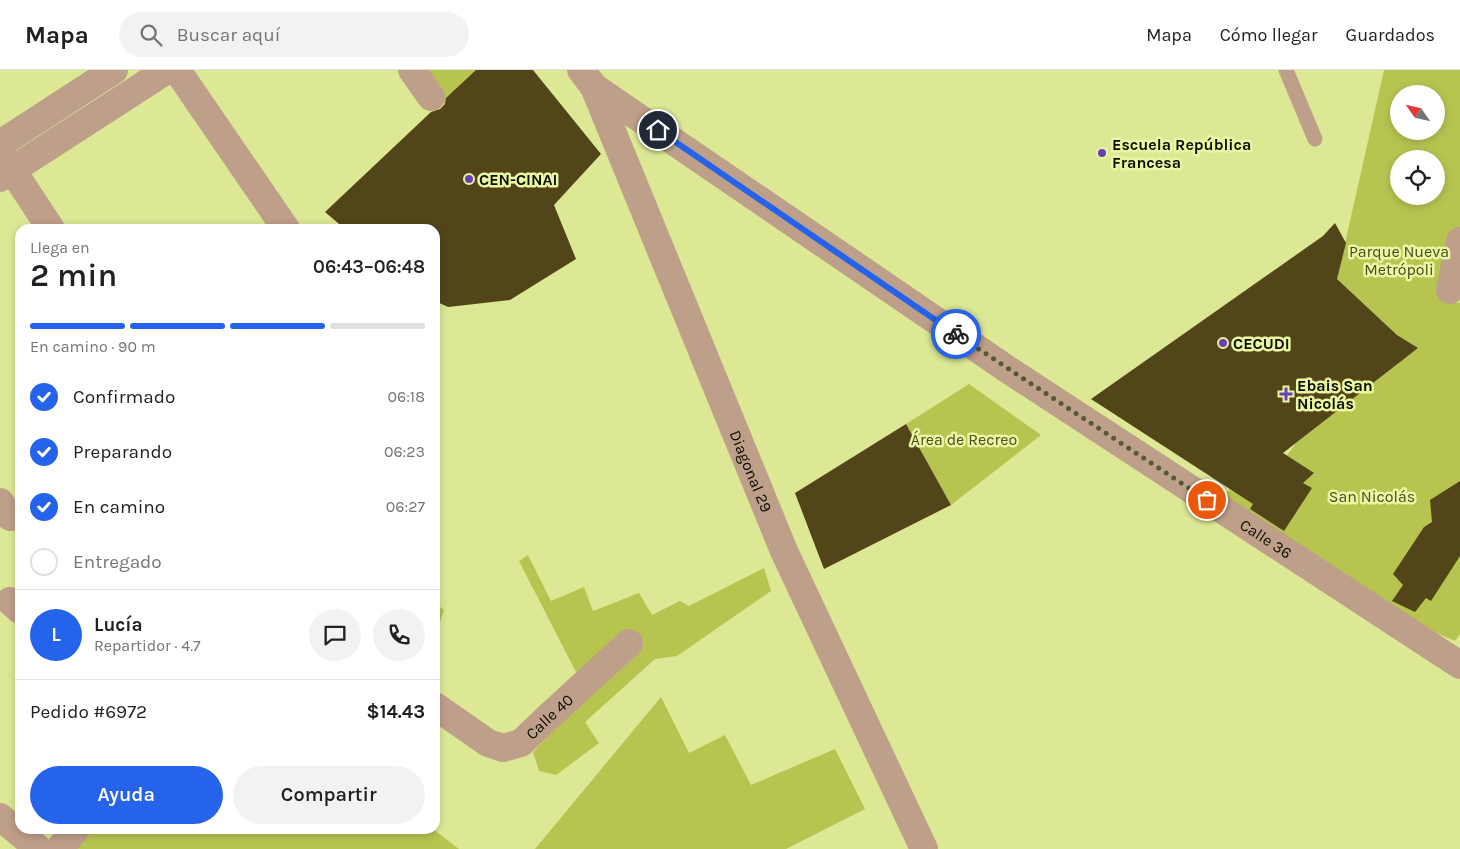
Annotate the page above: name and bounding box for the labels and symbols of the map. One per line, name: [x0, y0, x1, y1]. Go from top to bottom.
north arrow: [1390, 85, 1445, 140]
pin: [637, 109, 679, 151]
place label: Escuela República Francesa: [1112, 135, 1251, 172]
marker: Escuela República Francesa: [1096, 147, 1108, 159]
place label: CEN-CINAI: [479, 170, 557, 189]
marker: CEN-CINAI: [463, 173, 475, 185]
park label: Parque Nueva Metrópoli: [1349, 242, 1449, 279]
courier: [931, 309, 981, 359]
place label: CECUDI: [1233, 334, 1290, 353]
marker: CECUDI: [1217, 337, 1229, 349]
place label: Ebais San Nicolás: [1297, 376, 1373, 413]
marker: Ebais San Nicolás: [1279, 387, 1293, 401]
street label: Diagonal 29: [725, 427, 776, 515]
park label: Área de Recreo: [911, 430, 1017, 449]
pin: [1186, 479, 1228, 521]
park label: San Nicolás: [1329, 487, 1415, 506]
street label: Calle 36: [1236, 515, 1295, 563]
street label: Calle 40: [522, 690, 577, 743]

